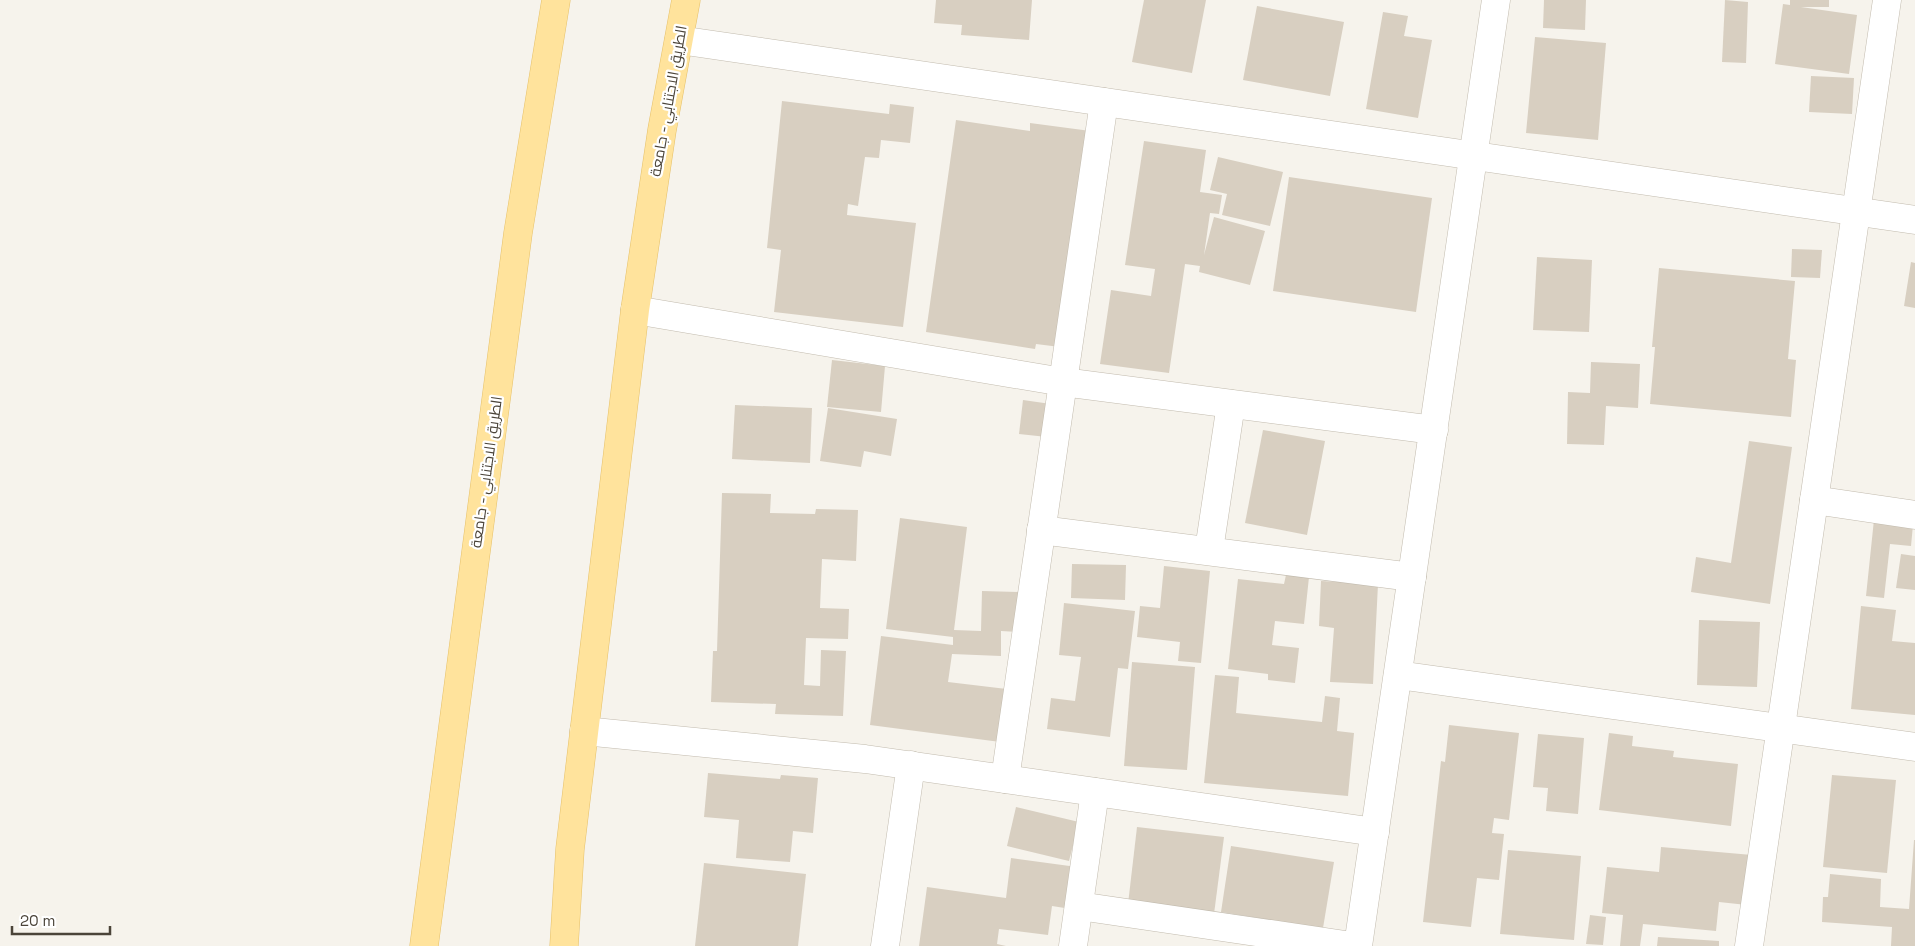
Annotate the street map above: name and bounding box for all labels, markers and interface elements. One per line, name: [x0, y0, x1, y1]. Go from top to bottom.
street label: الطريق الاجتنابي - جامعة: [645, 24, 694, 179]
street label: الطريق الاجتنابي - جامعة: [466, 395, 509, 550]
scale bar: [12, 904, 110, 936]
text: 20 m: [20, 911, 55, 930]

